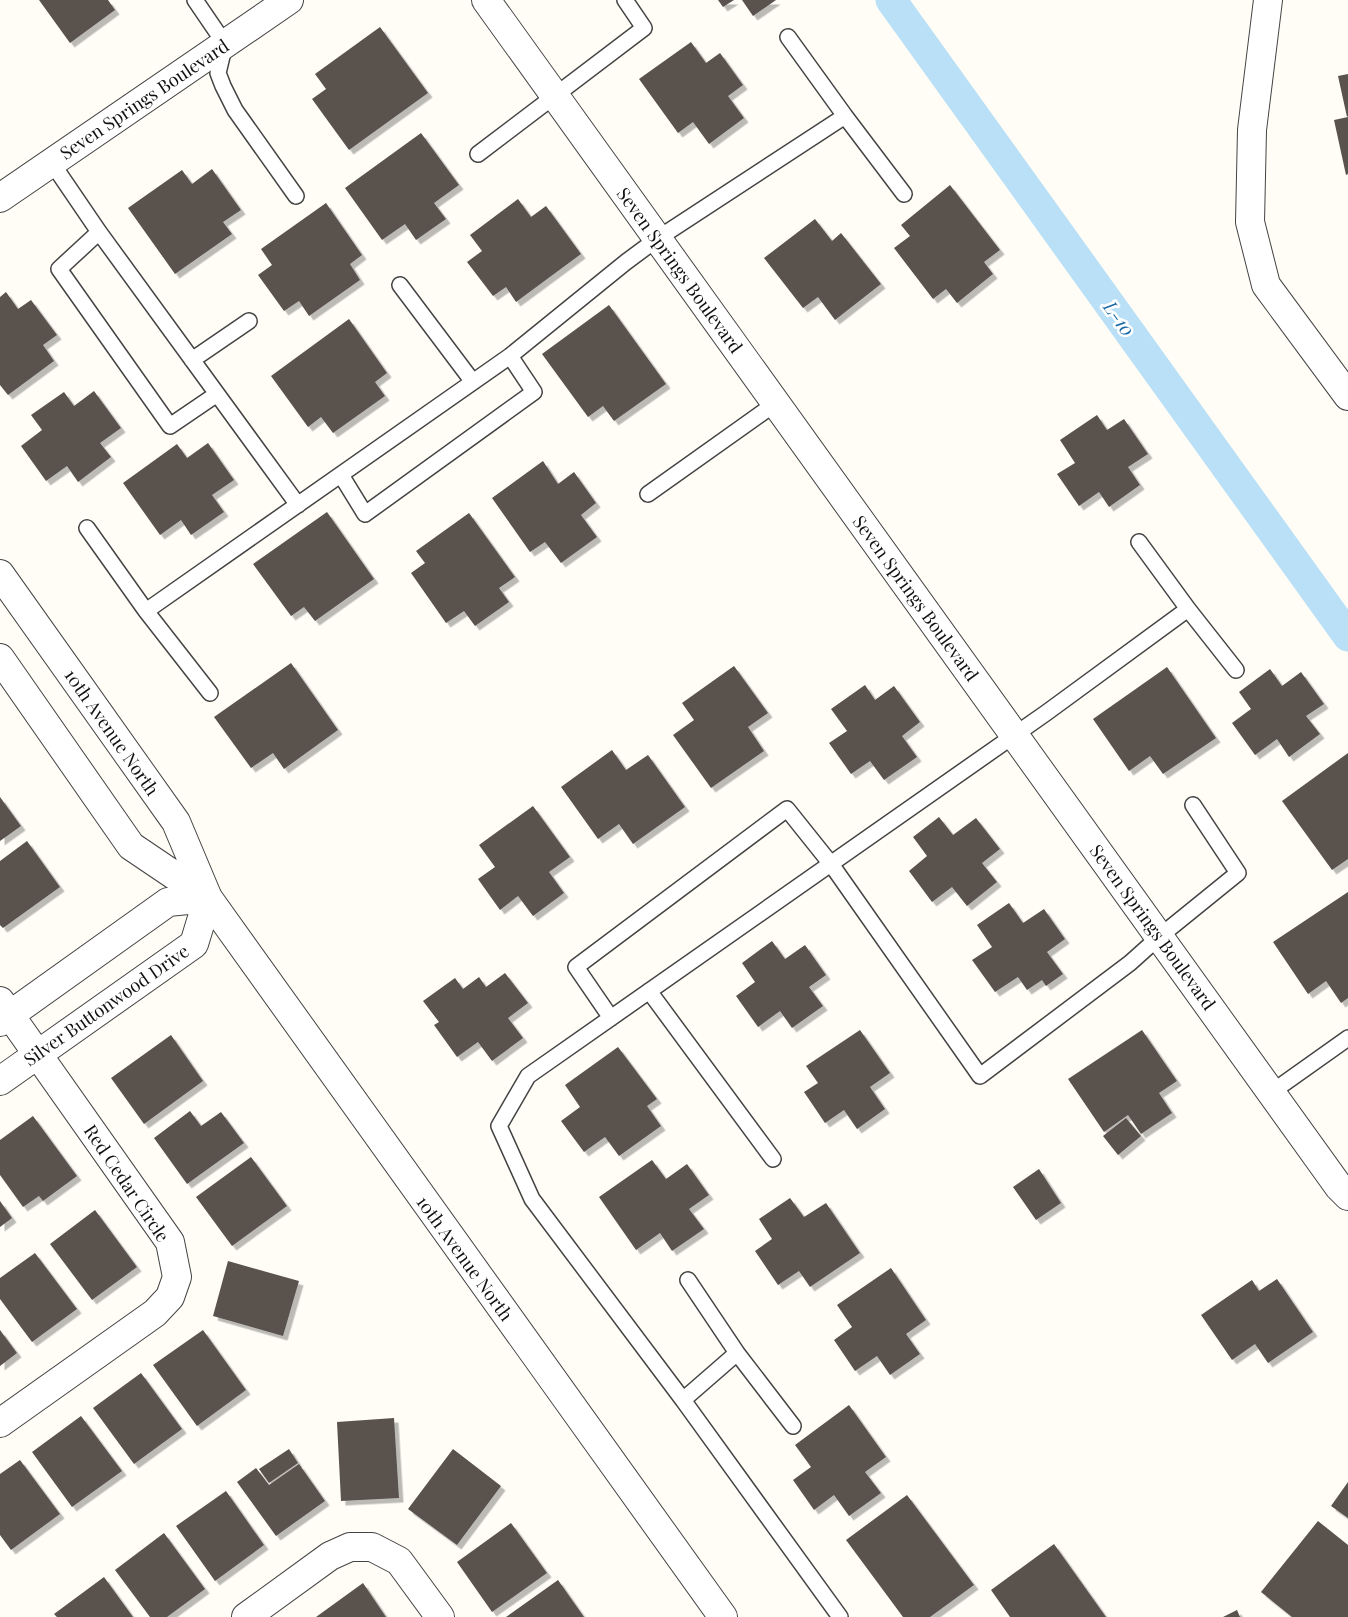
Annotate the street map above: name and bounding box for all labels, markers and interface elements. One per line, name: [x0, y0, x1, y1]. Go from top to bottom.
street label: Seven Springs Boulevard: [55, 33, 234, 165]
street label: Seven Springs Boulevard: [612, 182, 749, 358]
water label: L-10: [1098, 294, 1142, 341]
street label: Seven Springs Boulevard: [848, 510, 985, 686]
street label: 10th Avenue North: [59, 664, 165, 800]
street label: Seven Springs Boulevard: [1085, 839, 1222, 1015]
street label: Silver Buttonwood Drive: [19, 939, 193, 1071]
street label: Red Cedar Circle: [79, 1120, 175, 1246]
street label: 10th Avenue North: [411, 1191, 519, 1326]

